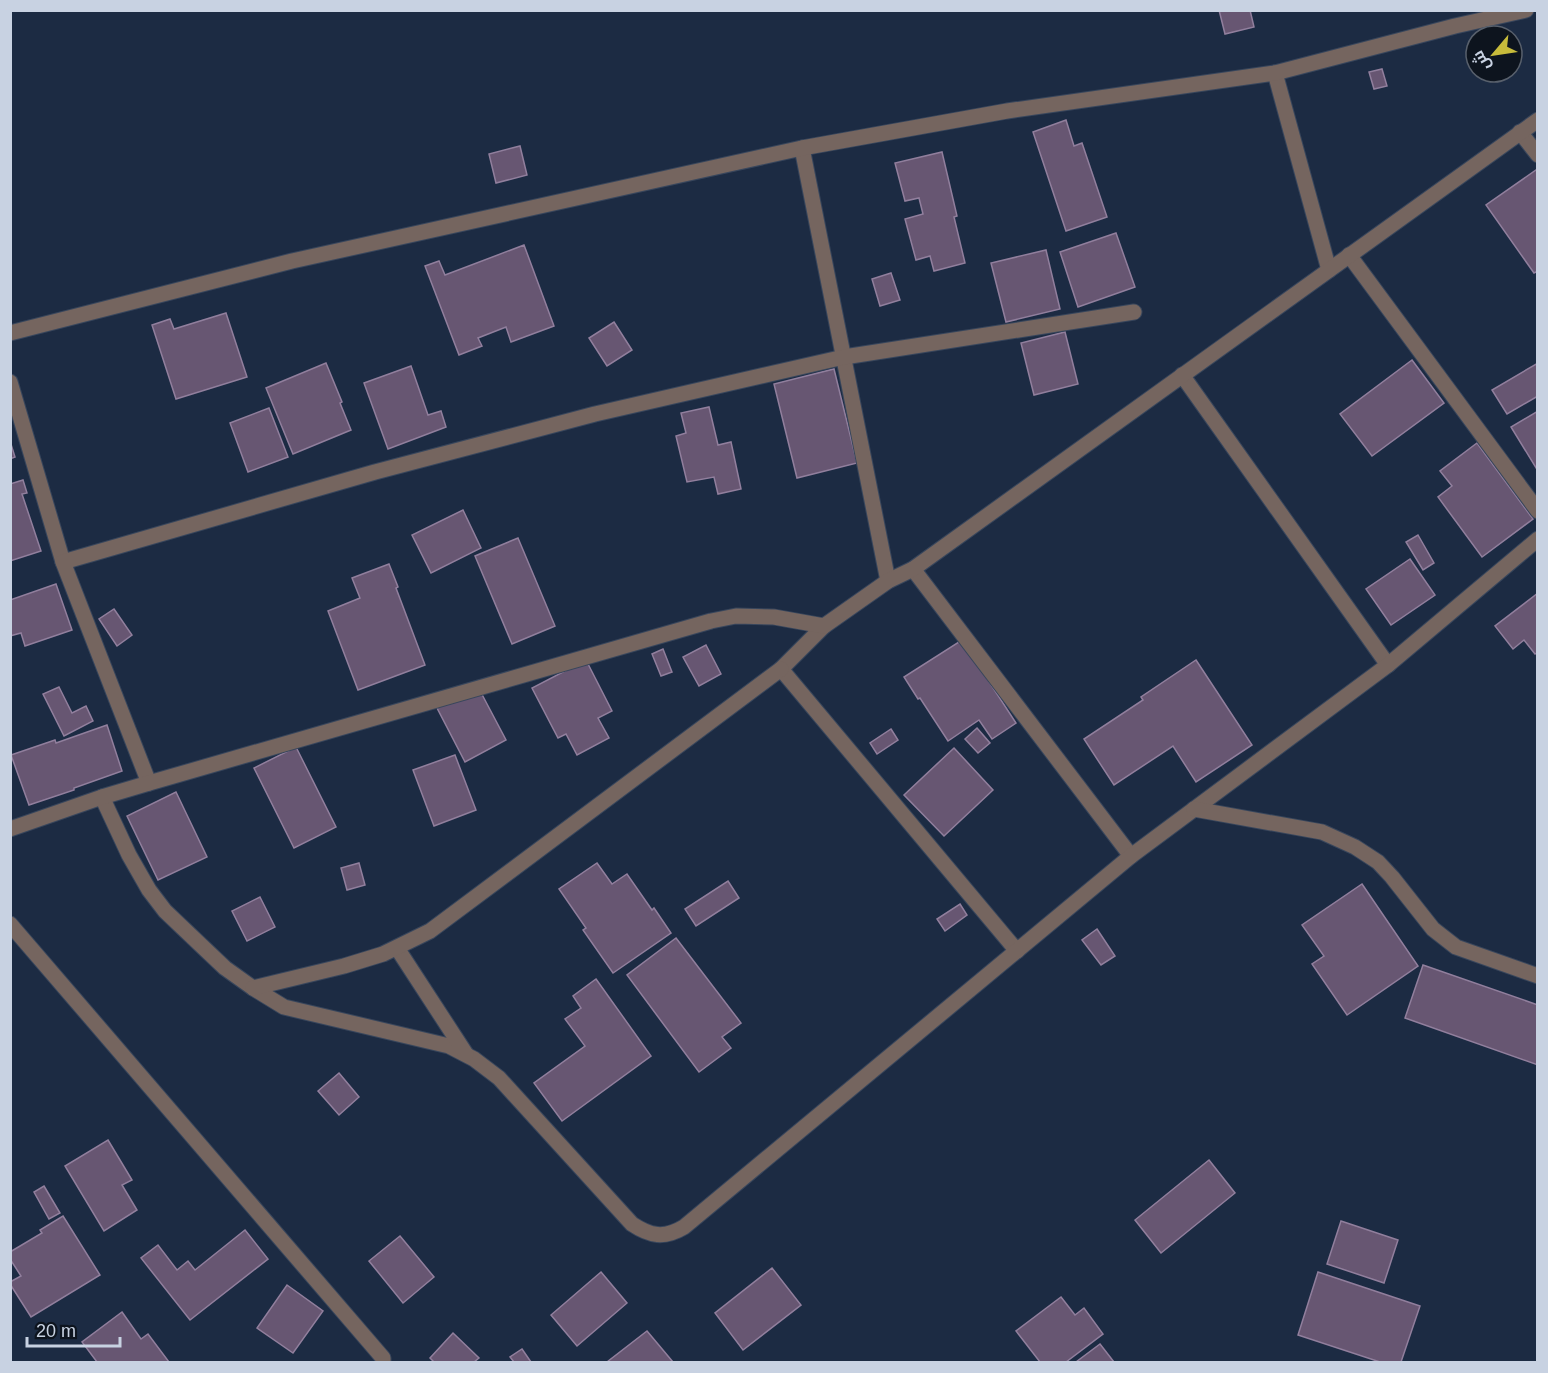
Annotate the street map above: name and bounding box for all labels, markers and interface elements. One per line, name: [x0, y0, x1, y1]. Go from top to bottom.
north arrow: [1464, 24, 1524, 84]
text: ش: [1469, 47, 1495, 74]
scale bar: [27, 1310, 120, 1348]
text: 20 m: [36, 1321, 76, 1341]

